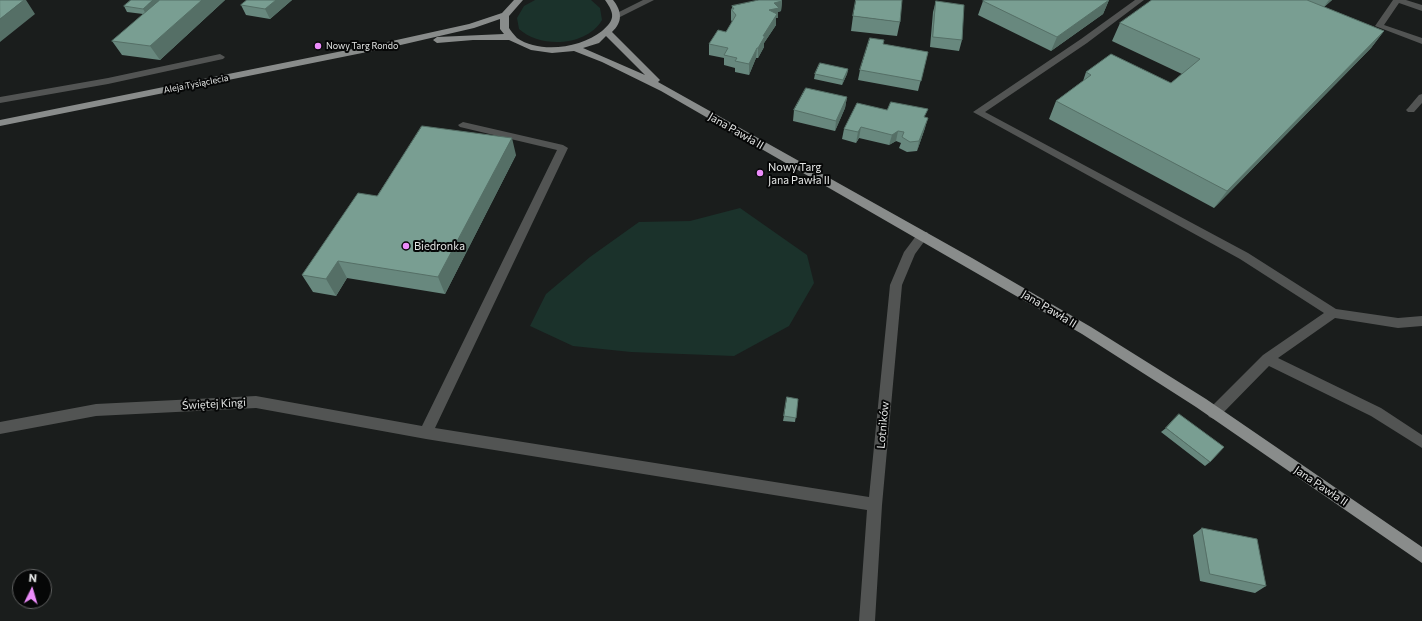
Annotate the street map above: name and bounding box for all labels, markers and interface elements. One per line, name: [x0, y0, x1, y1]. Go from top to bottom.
marker: Nowy Targ Rondo: [313, 41, 323, 51]
place label: Nowy Targ Rondo: [326, 41, 398, 51]
street label: Aleja Tysiąclecia: [163, 72, 229, 96]
street label: Jana Pawła II: [706, 110, 766, 152]
place label: Nowy Targ Jana Pawła II: [768, 160, 830, 186]
marker: Nowy Targ Jana Pawła II: [755, 168, 765, 178]
place label: Biedronka: [414, 239, 465, 253]
marker: Biedronka: [401, 241, 411, 251]
street label: Jana Pawła II: [1019, 287, 1079, 331]
street label: Świętej Kingi: [182, 396, 246, 412]
street label: Lotników: [874, 401, 892, 449]
street label: Jana Pawła II: [1292, 463, 1350, 509]
north arrow: [12, 569, 52, 609]
text: N: [28, 571, 38, 584]

